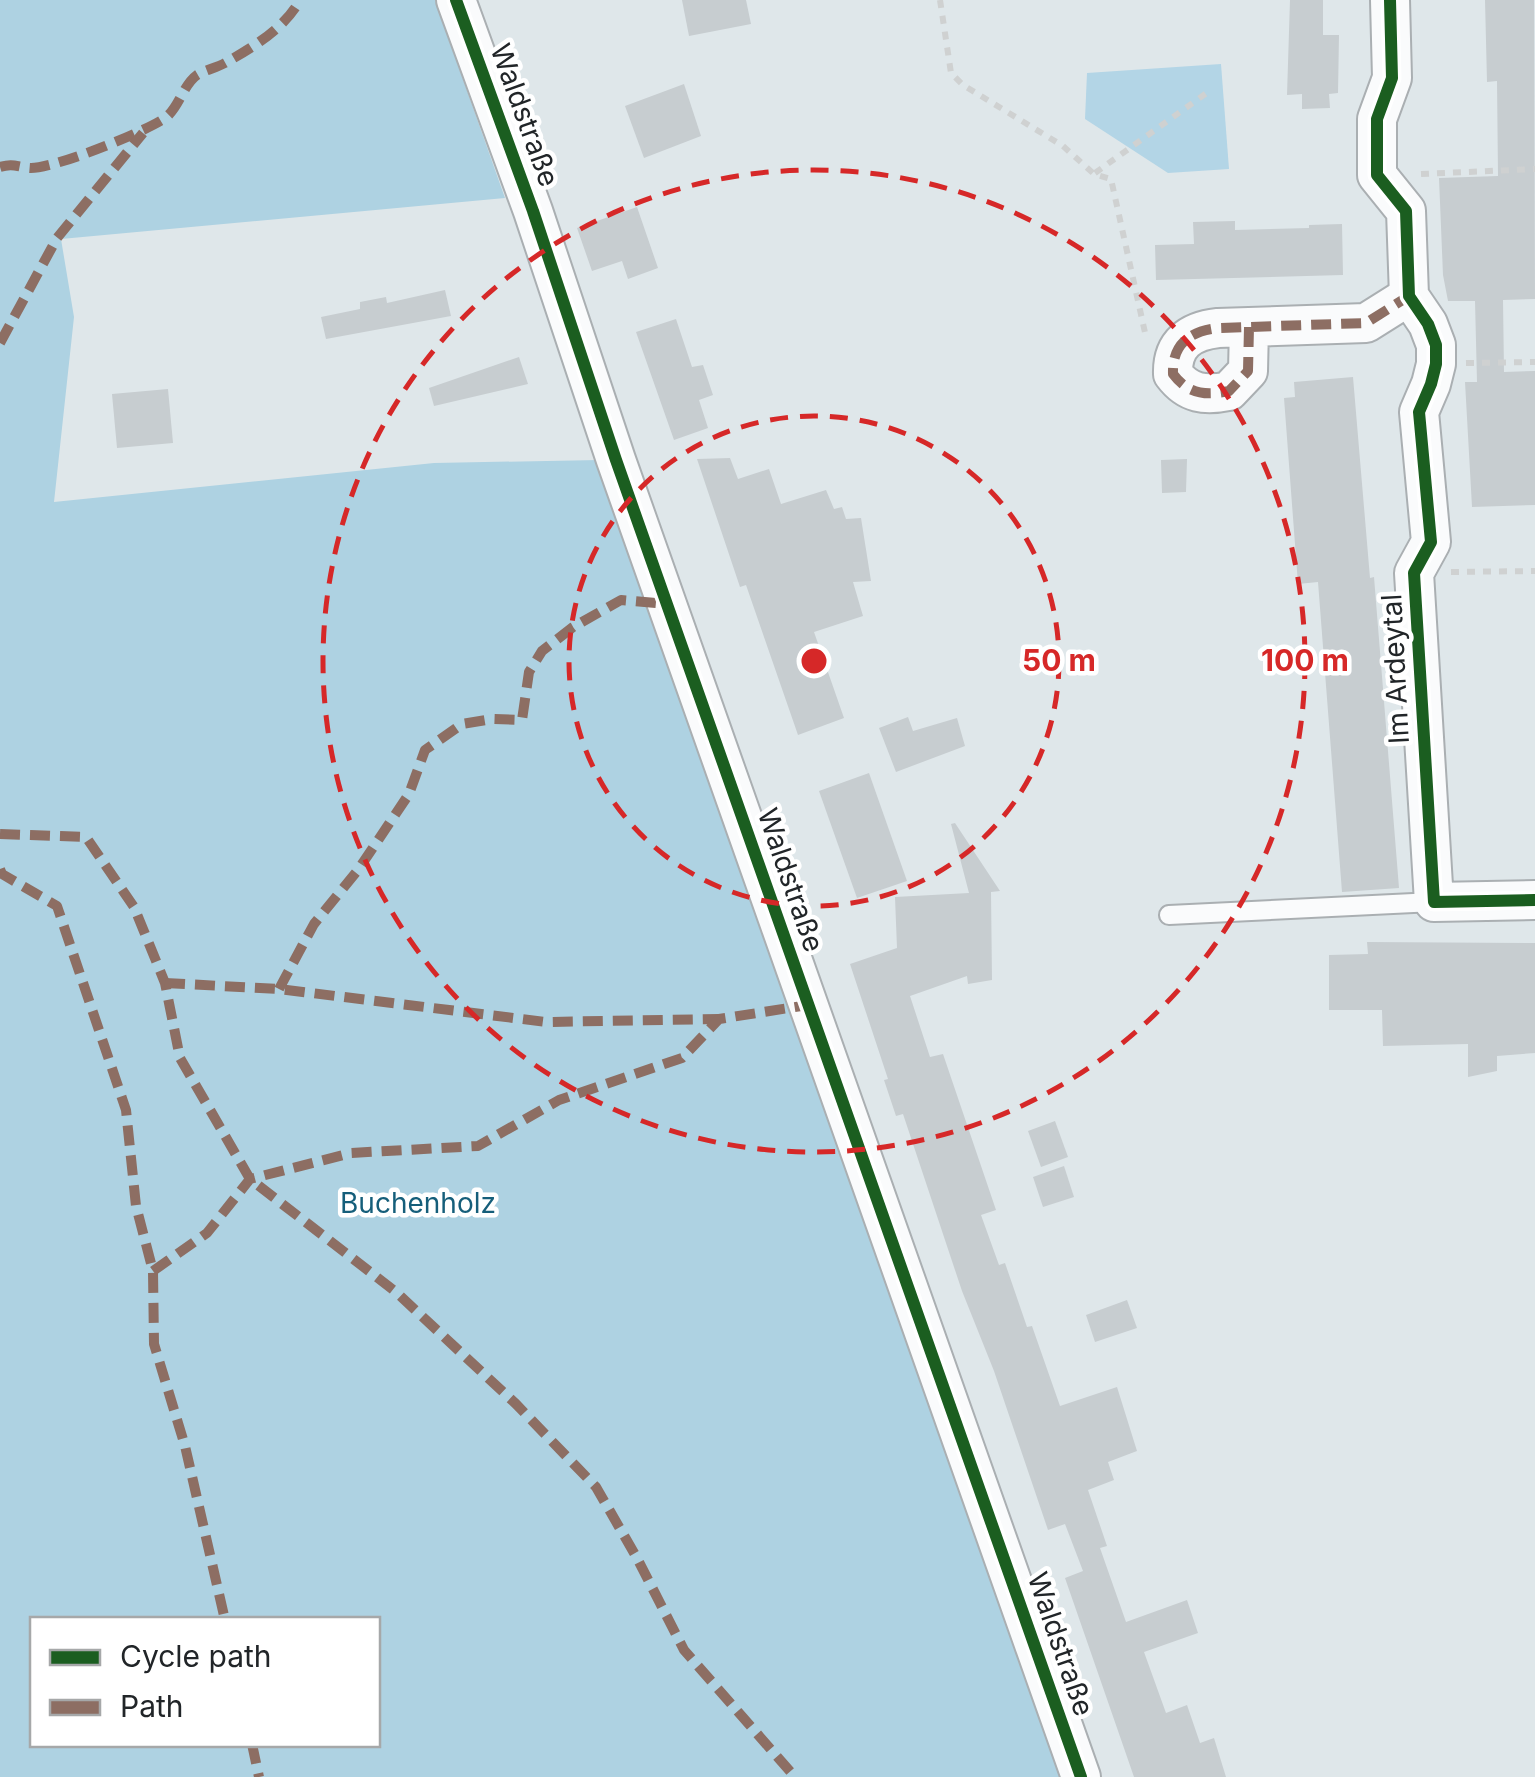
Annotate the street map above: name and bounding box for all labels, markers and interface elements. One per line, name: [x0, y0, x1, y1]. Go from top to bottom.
street label: Waldstraße: [483, 39, 567, 191]
street label: Im Ardeytal: [1374, 593, 1416, 745]
text: 50 m: [1022, 642, 1096, 678]
text: 100 m: [1261, 642, 1349, 678]
centre of rings: [796, 643, 832, 679]
street label: Waldstraße: [751, 804, 831, 956]
park label: Buchenholz: [340, 1186, 496, 1220]
street label: Waldstraße: [1021, 1568, 1101, 1720]
legend: [30, 1617, 380, 1747]
text: Cycle path: [120, 1638, 272, 1674]
text: Path: [120, 1688, 184, 1724]

